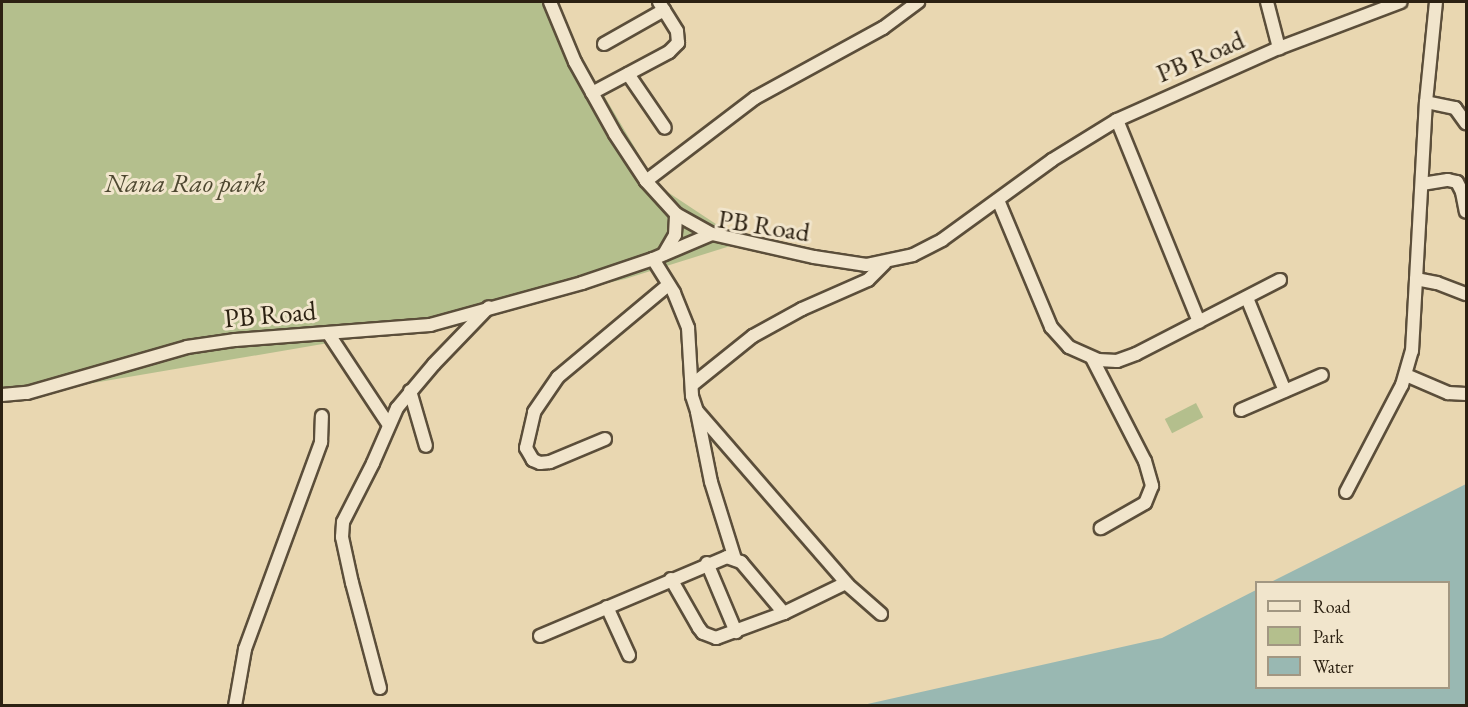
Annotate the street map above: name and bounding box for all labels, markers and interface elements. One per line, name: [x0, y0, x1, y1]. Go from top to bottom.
street label: PB Road: [1151, 23, 1249, 89]
park label: Nana Rao park: [105, 167, 265, 199]
street label: PB Road: [716, 202, 812, 248]
street label: PB Road: [222, 294, 318, 334]
legend: [1255, 581, 1450, 689]
text: Road: [1313, 595, 1351, 618]
text: Park: [1313, 625, 1344, 648]
text: Water: [1313, 655, 1354, 678]

